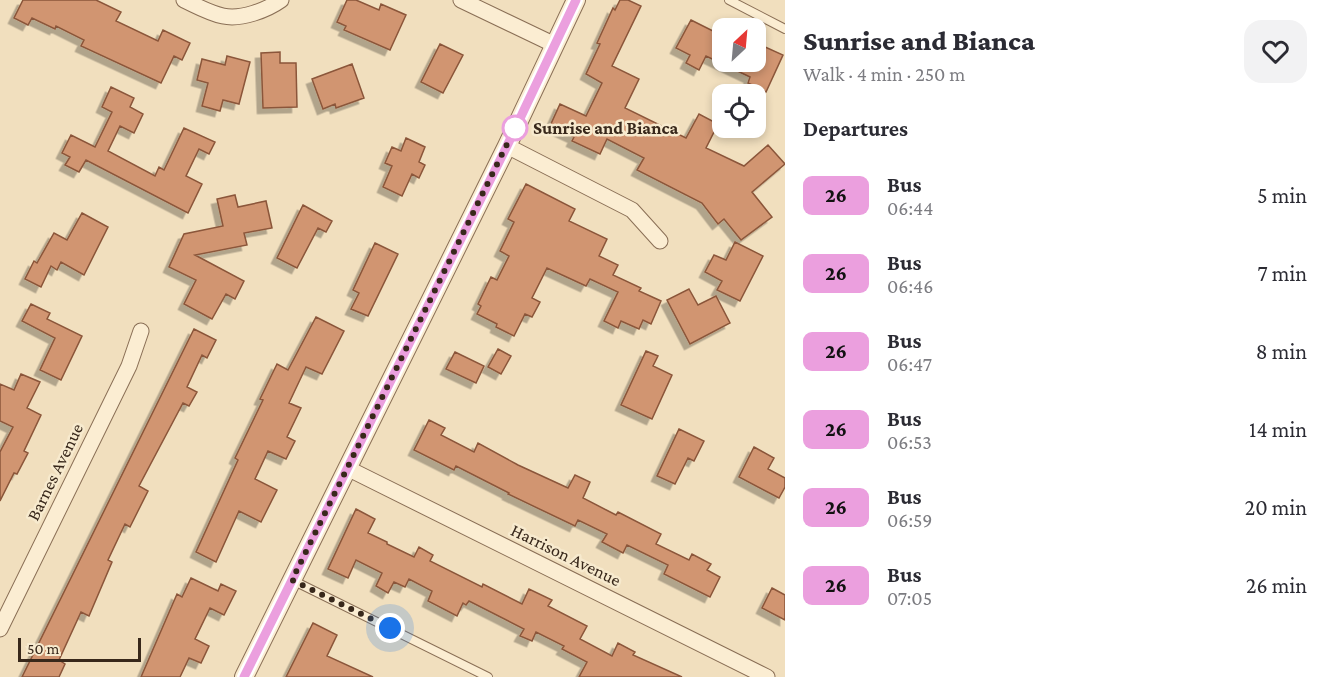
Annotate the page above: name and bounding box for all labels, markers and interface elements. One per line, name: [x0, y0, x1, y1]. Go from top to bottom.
north arrow: [712, 18, 766, 72]
map controls: [712, 18, 766, 138]
button: heart: [1244, 20, 1307, 83]
text: Sunrise and Bianca: [803, 25, 1035, 56]
text: Walk · 4 min · 250 m: [803, 63, 965, 85]
button: locate: [712, 84, 766, 138]
marker: Sunrise and Bianca: [502, 115, 528, 141]
text: Departures: [803, 116, 908, 141]
place label: Sunrise and Bianca: [533, 118, 679, 138]
text: Bus: [887, 172, 921, 197]
text: 26: [825, 183, 847, 207]
text: 5 min: [1257, 183, 1307, 208]
text: 06:44: [887, 197, 933, 219]
text: Bus: [887, 250, 921, 275]
text: 26: [825, 261, 847, 285]
text: 7 min: [1257, 261, 1307, 286]
text: 06:46: [887, 275, 933, 297]
text: Bus: [887, 328, 921, 353]
text: 26: [825, 339, 847, 363]
text: 8 min: [1256, 339, 1307, 364]
text: 06:47: [887, 353, 932, 375]
text: Bus: [887, 406, 921, 431]
text: 26: [825, 417, 847, 441]
text: 14 min: [1249, 417, 1307, 442]
street label: Barnes Avenue: [23, 420, 87, 524]
text: 06:53: [887, 431, 932, 453]
text: Bus: [887, 484, 921, 509]
text: 26: [825, 495, 847, 519]
text: 20 min: [1245, 495, 1307, 520]
text: 06:59: [887, 509, 932, 531]
street label: Harrison Avenue: [508, 520, 624, 590]
text: Bus: [887, 562, 921, 587]
text: 26: [825, 573, 847, 597]
text: 26 min: [1246, 573, 1307, 598]
text: 07:05: [887, 587, 932, 609]
your location: [375, 613, 405, 643]
scale bar: [18, 635, 141, 662]
text: 50 m: [27, 640, 59, 657]

